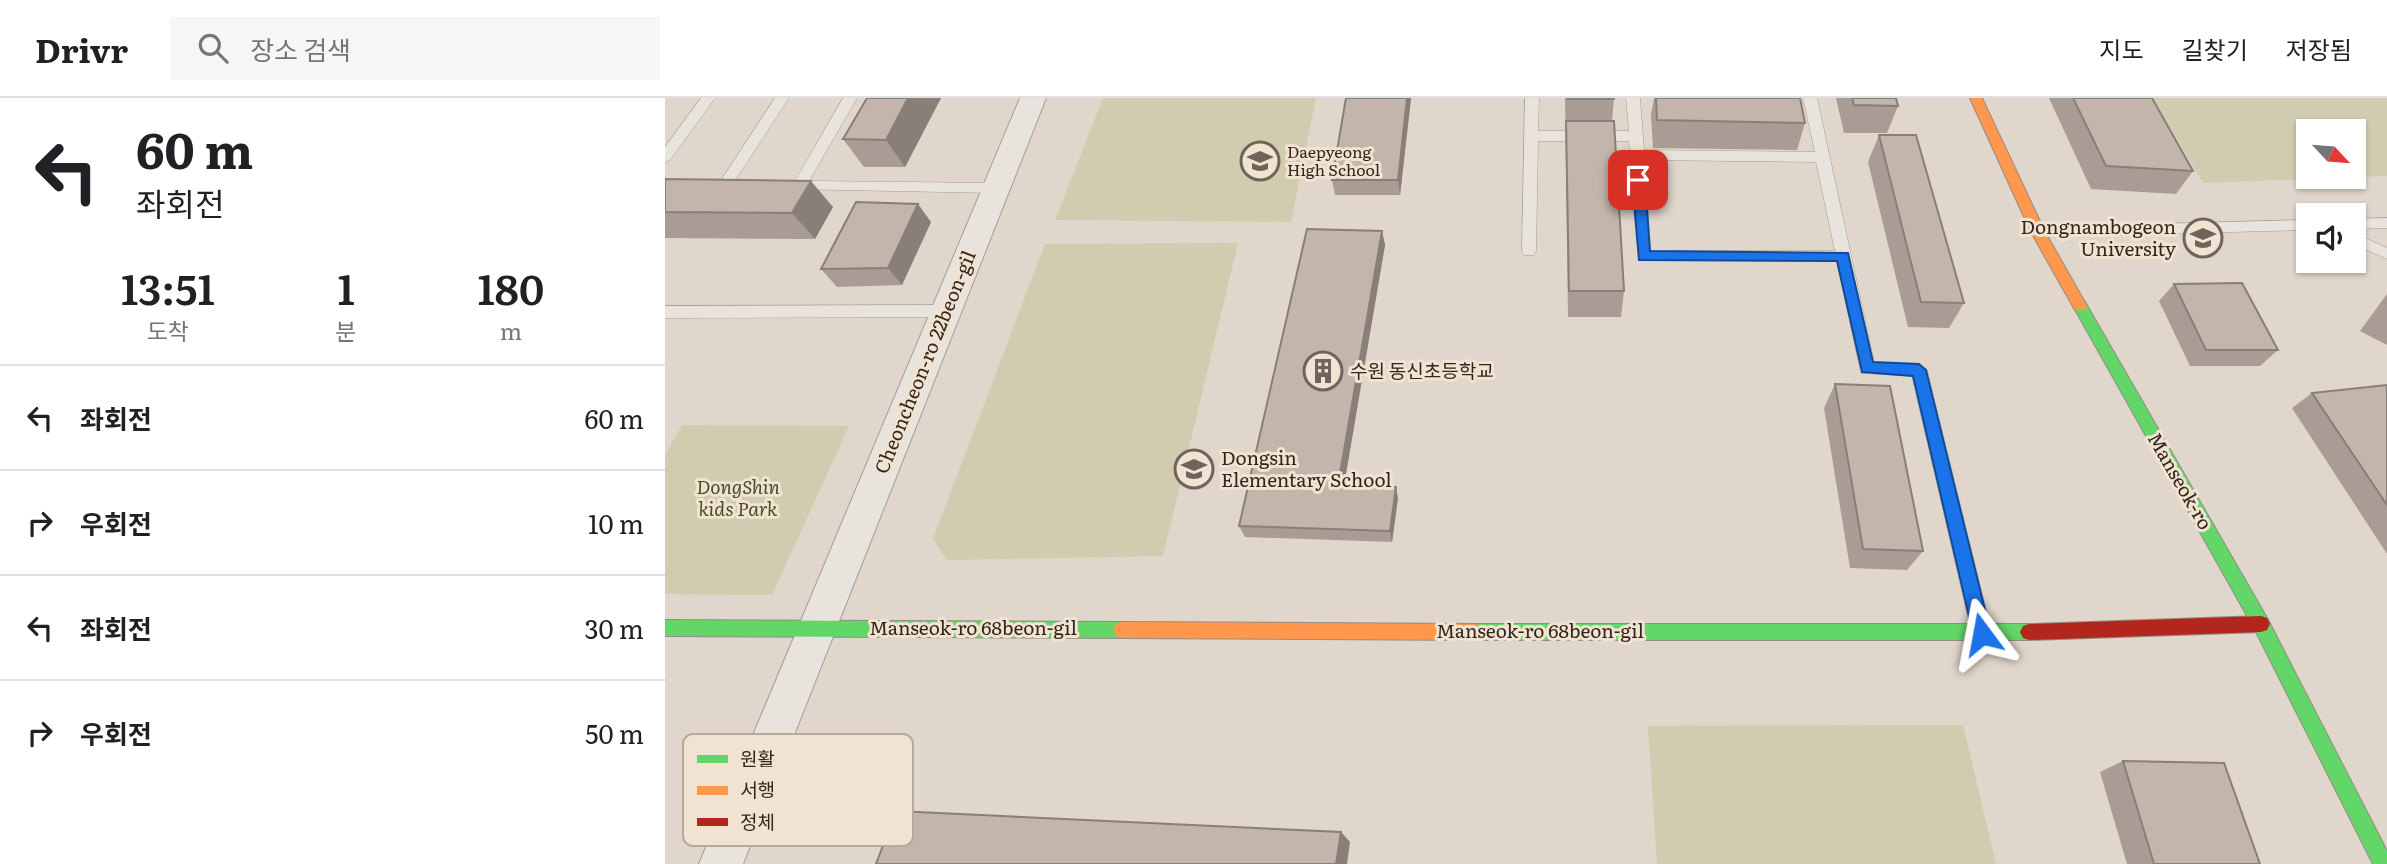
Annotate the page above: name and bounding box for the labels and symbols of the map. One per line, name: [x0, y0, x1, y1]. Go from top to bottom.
north arrow: [2296, 119, 2366, 189]
place label: Daepyeong High School: [1287, 139, 1380, 181]
school or university icon: Daepyeong High School: [1239, 140, 1281, 182]
pin: [1608, 150, 1668, 210]
place label: Dongnambogeon University: [2021, 212, 2176, 262]
school or university icon: Dongnambogeon University: [2182, 217, 2224, 259]
street label: Cheoncheon-ro 22beon-gil: [866, 246, 982, 478]
building icon: 수원 동신초등학교: [1302, 350, 1344, 392]
place label: 수원 동신초등학교: [1350, 356, 1494, 384]
street label: Manseok-ro: [2142, 427, 2220, 534]
place label: Dongsin Elementary School: [1221, 443, 1392, 493]
school or university icon: Dongsin Elementary School: [1173, 448, 1215, 490]
park label: DongShin kids Park: [696, 472, 780, 522]
position arrow: [1945, 597, 2019, 671]
street label: Manseok-ro 68beon-gil: [869, 613, 1077, 641]
street label: Manseok-ro 68beon-gil: [1436, 616, 1644, 644]
legend: [683, 734, 913, 846]
text: 원활: [740, 744, 775, 772]
text: 서행: [740, 775, 775, 803]
text: 정체: [740, 807, 775, 835]

